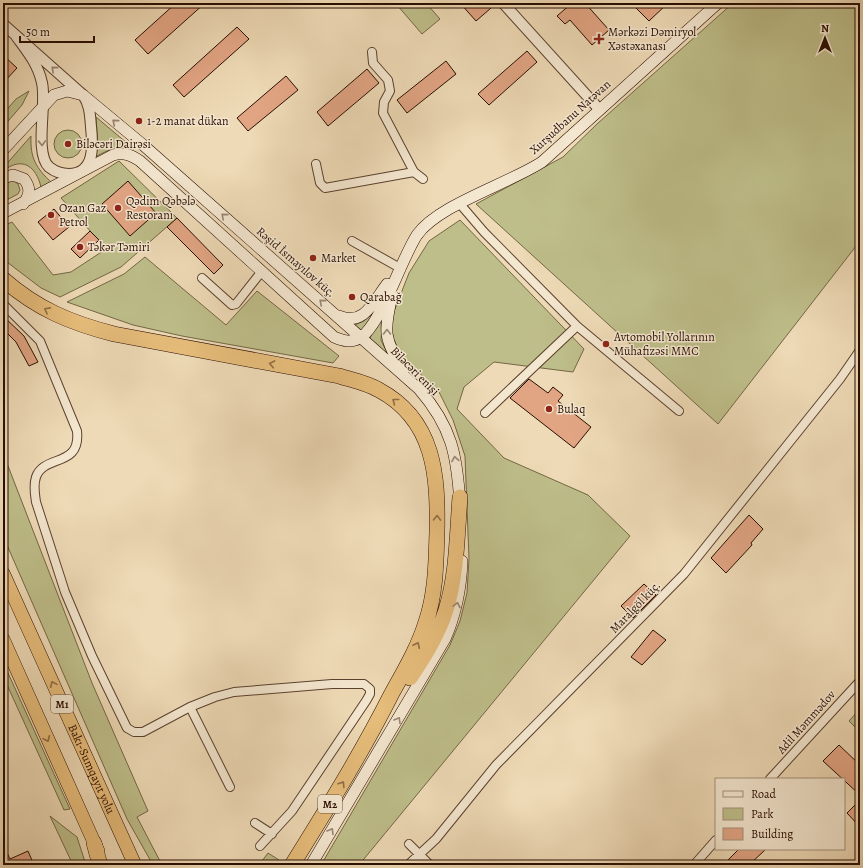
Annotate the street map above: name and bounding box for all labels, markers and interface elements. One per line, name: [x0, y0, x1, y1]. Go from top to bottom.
scale bar: [20, 18, 94, 44]
north arrow: [805, 18, 845, 58]
text: N: [821, 21, 829, 36]
text: 50 m: [26, 24, 50, 40]
place label: Mərkəzi Dəmiryol Xəstəxanası: [608, 24, 696, 54]
marker: Mərkəzi Dəmiryol Xəstəxanası: [593, 33, 605, 45]
one-way arrow: [51, 67, 58, 74]
street label: Xurşudbanu Natəvan: [526, 76, 614, 158]
place label: 1-2 manat dükan: [147, 113, 229, 129]
marker: 1-2 manat dükan: [134, 116, 144, 126]
one-way arrow: [112, 119, 120, 126]
place label: Biləcəri Dairəsi: [76, 136, 151, 152]
marker: Biləcəri Dairəsi: [63, 139, 73, 149]
one-way arrow: [38, 140, 47, 146]
place label: Qədim Qəbələ Restoranı: [126, 193, 195, 223]
place label: Ozan Gaz Petrol: [59, 200, 106, 230]
marker: Qədim Qəbələ Restoranı: [113, 203, 123, 213]
marker: Ozan Gaz Petrol: [46, 210, 56, 220]
one-way arrow: [221, 214, 229, 221]
street label: Rəşid İsmayılov küç.: [253, 223, 339, 301]
place label: Təkər Təmiri: [88, 239, 150, 255]
marker: Təkər Təmiri: [75, 242, 85, 252]
place label: Market: [321, 250, 356, 266]
marker: Market: [308, 253, 318, 263]
place label: Qarabağ: [360, 289, 402, 305]
marker: Qarabağ: [347, 292, 357, 302]
one-way arrow: [319, 300, 326, 307]
one-way arrow: [44, 307, 51, 315]
one-way arrow: [383, 329, 391, 335]
place label: Avtomobil Yollarının Mühafizəsi MMC: [613, 329, 715, 359]
marker: Avtomobil Yollarının Mühafizəsi MMC: [601, 339, 611, 349]
street label: Biləcəri enişi: [387, 343, 443, 399]
one-way arrow: [269, 360, 275, 368]
one-way arrow: [392, 399, 399, 406]
place label: Bulaq: [557, 401, 585, 417]
marker: Bulaq: [544, 404, 554, 414]
one-way arrow: [451, 456, 460, 462]
one-way arrow: [433, 515, 441, 521]
street label: Maralgöl küç.: [606, 577, 664, 637]
one-way arrow: [452, 602, 460, 608]
one-way arrow: [412, 642, 420, 650]
one-way arrow: [50, 680, 58, 688]
street label: Adil Məmmədov: [773, 686, 839, 758]
road number: M1: [51, 695, 73, 713]
one-way arrow: [393, 717, 400, 724]
street label: Bakı-Sumqayıt yolu: [64, 722, 119, 817]
one-way arrow: [43, 735, 51, 742]
legend: [715, 778, 845, 850]
one-way arrow: [337, 781, 345, 788]
text: Road: [751, 786, 777, 802]
road number: M2: [318, 795, 342, 813]
text: Park: [751, 806, 774, 822]
text: Building: [751, 826, 793, 842]
one-way arrow: [326, 829, 334, 836]

